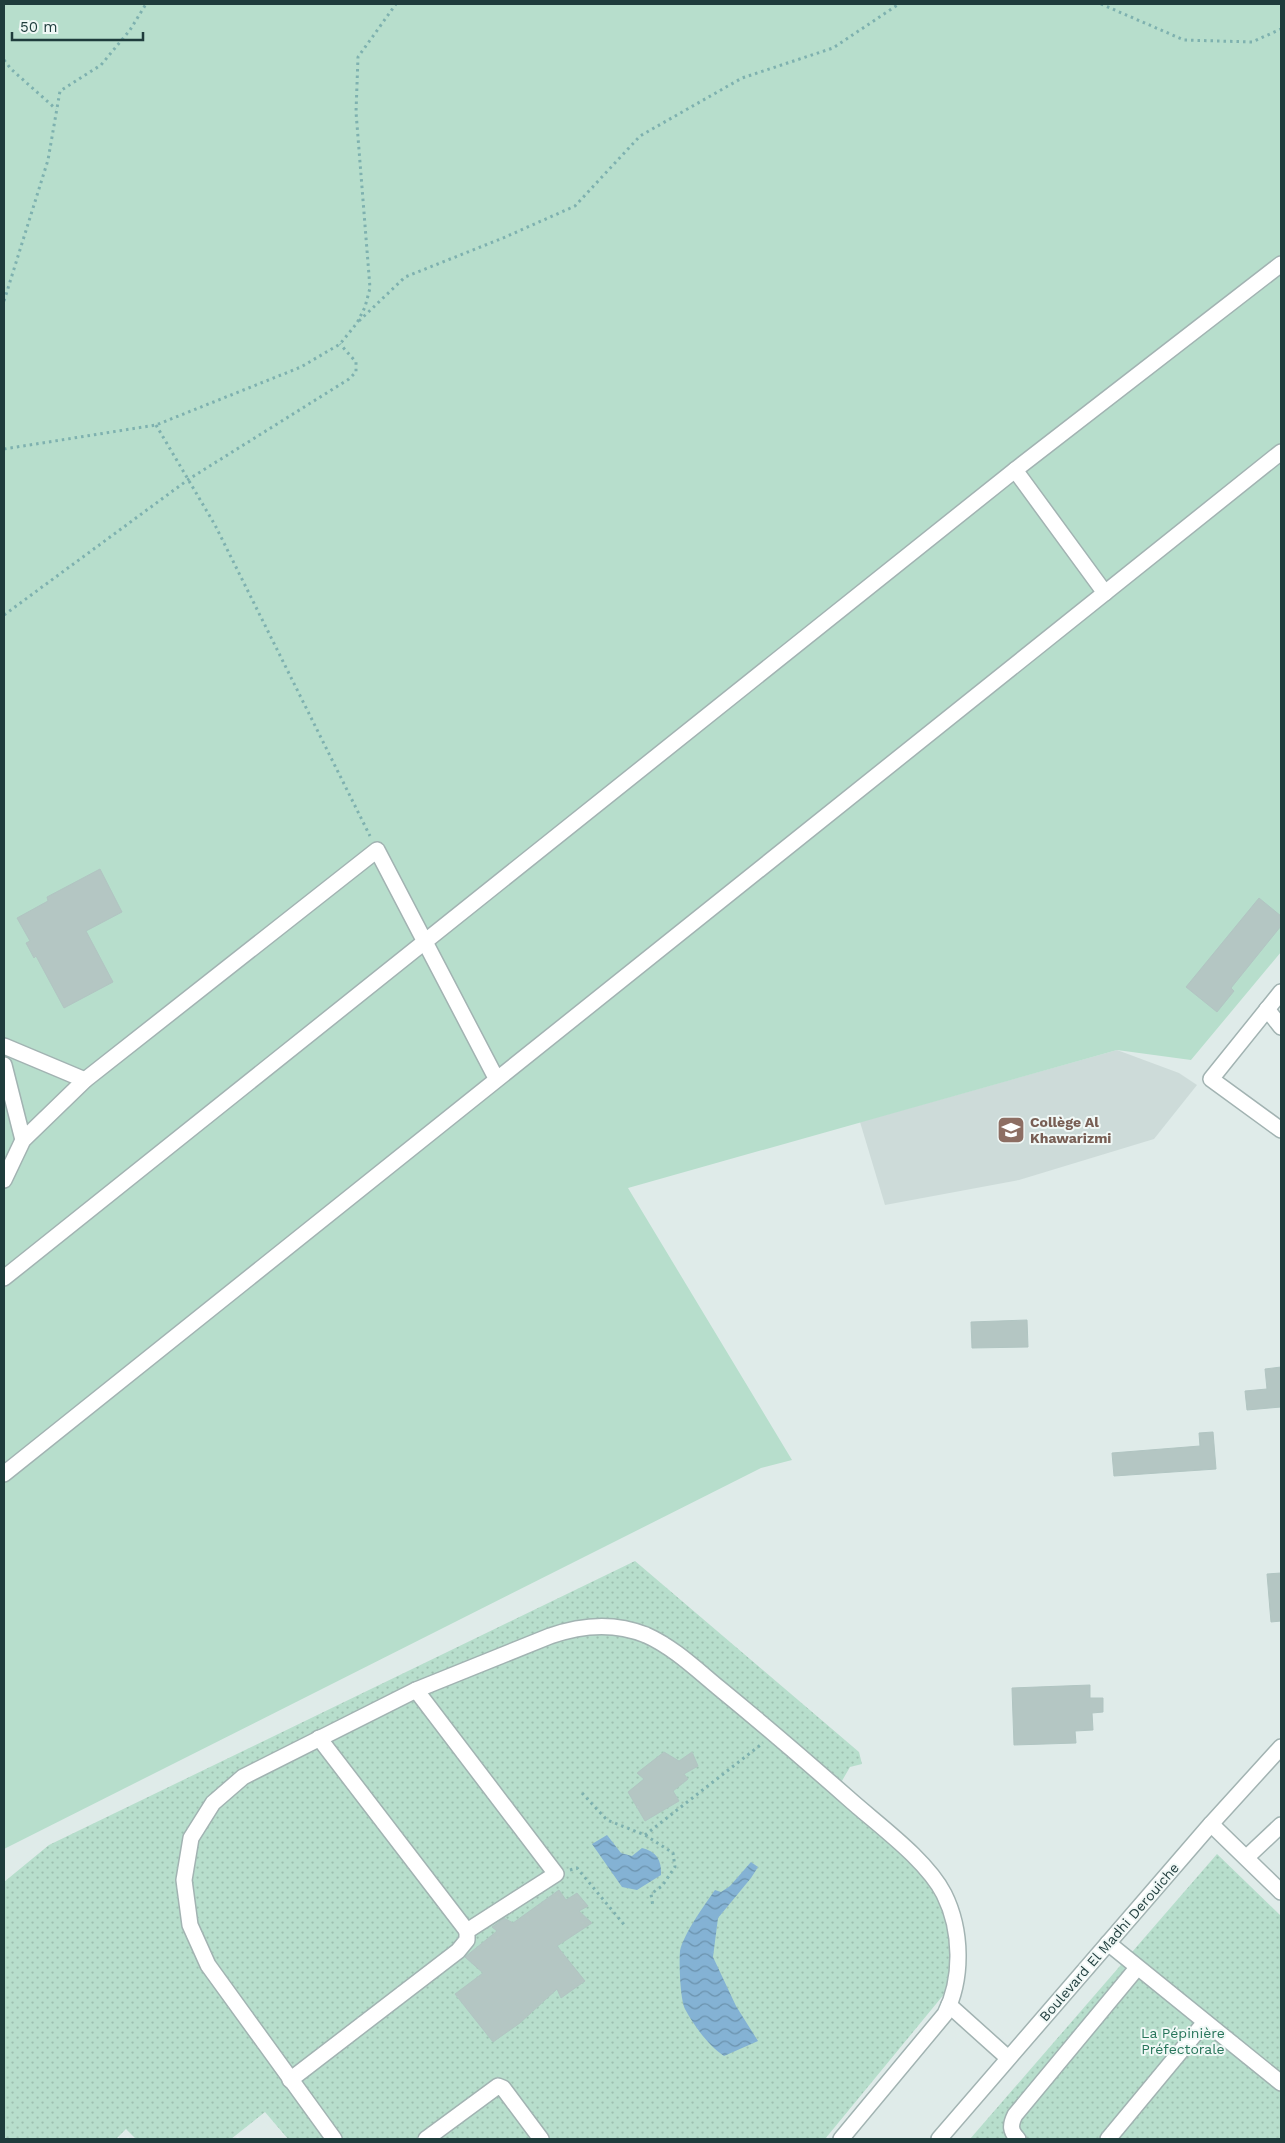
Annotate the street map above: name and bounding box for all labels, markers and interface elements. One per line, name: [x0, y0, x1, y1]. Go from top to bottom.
scale bar: [12, 10, 144, 42]
text: 50 m: [20, 18, 57, 36]
place label: Collège Al Khawarizmi: [1030, 1114, 1111, 1146]
school or university icon: Collège Al Khawarizmi: [996, 1115, 1026, 1145]
street label: Boulevard El Madhi Derouiche: [1036, 1860, 1182, 2024]
park label: La Pépinière Préfectorale: [1141, 2025, 1225, 2057]

